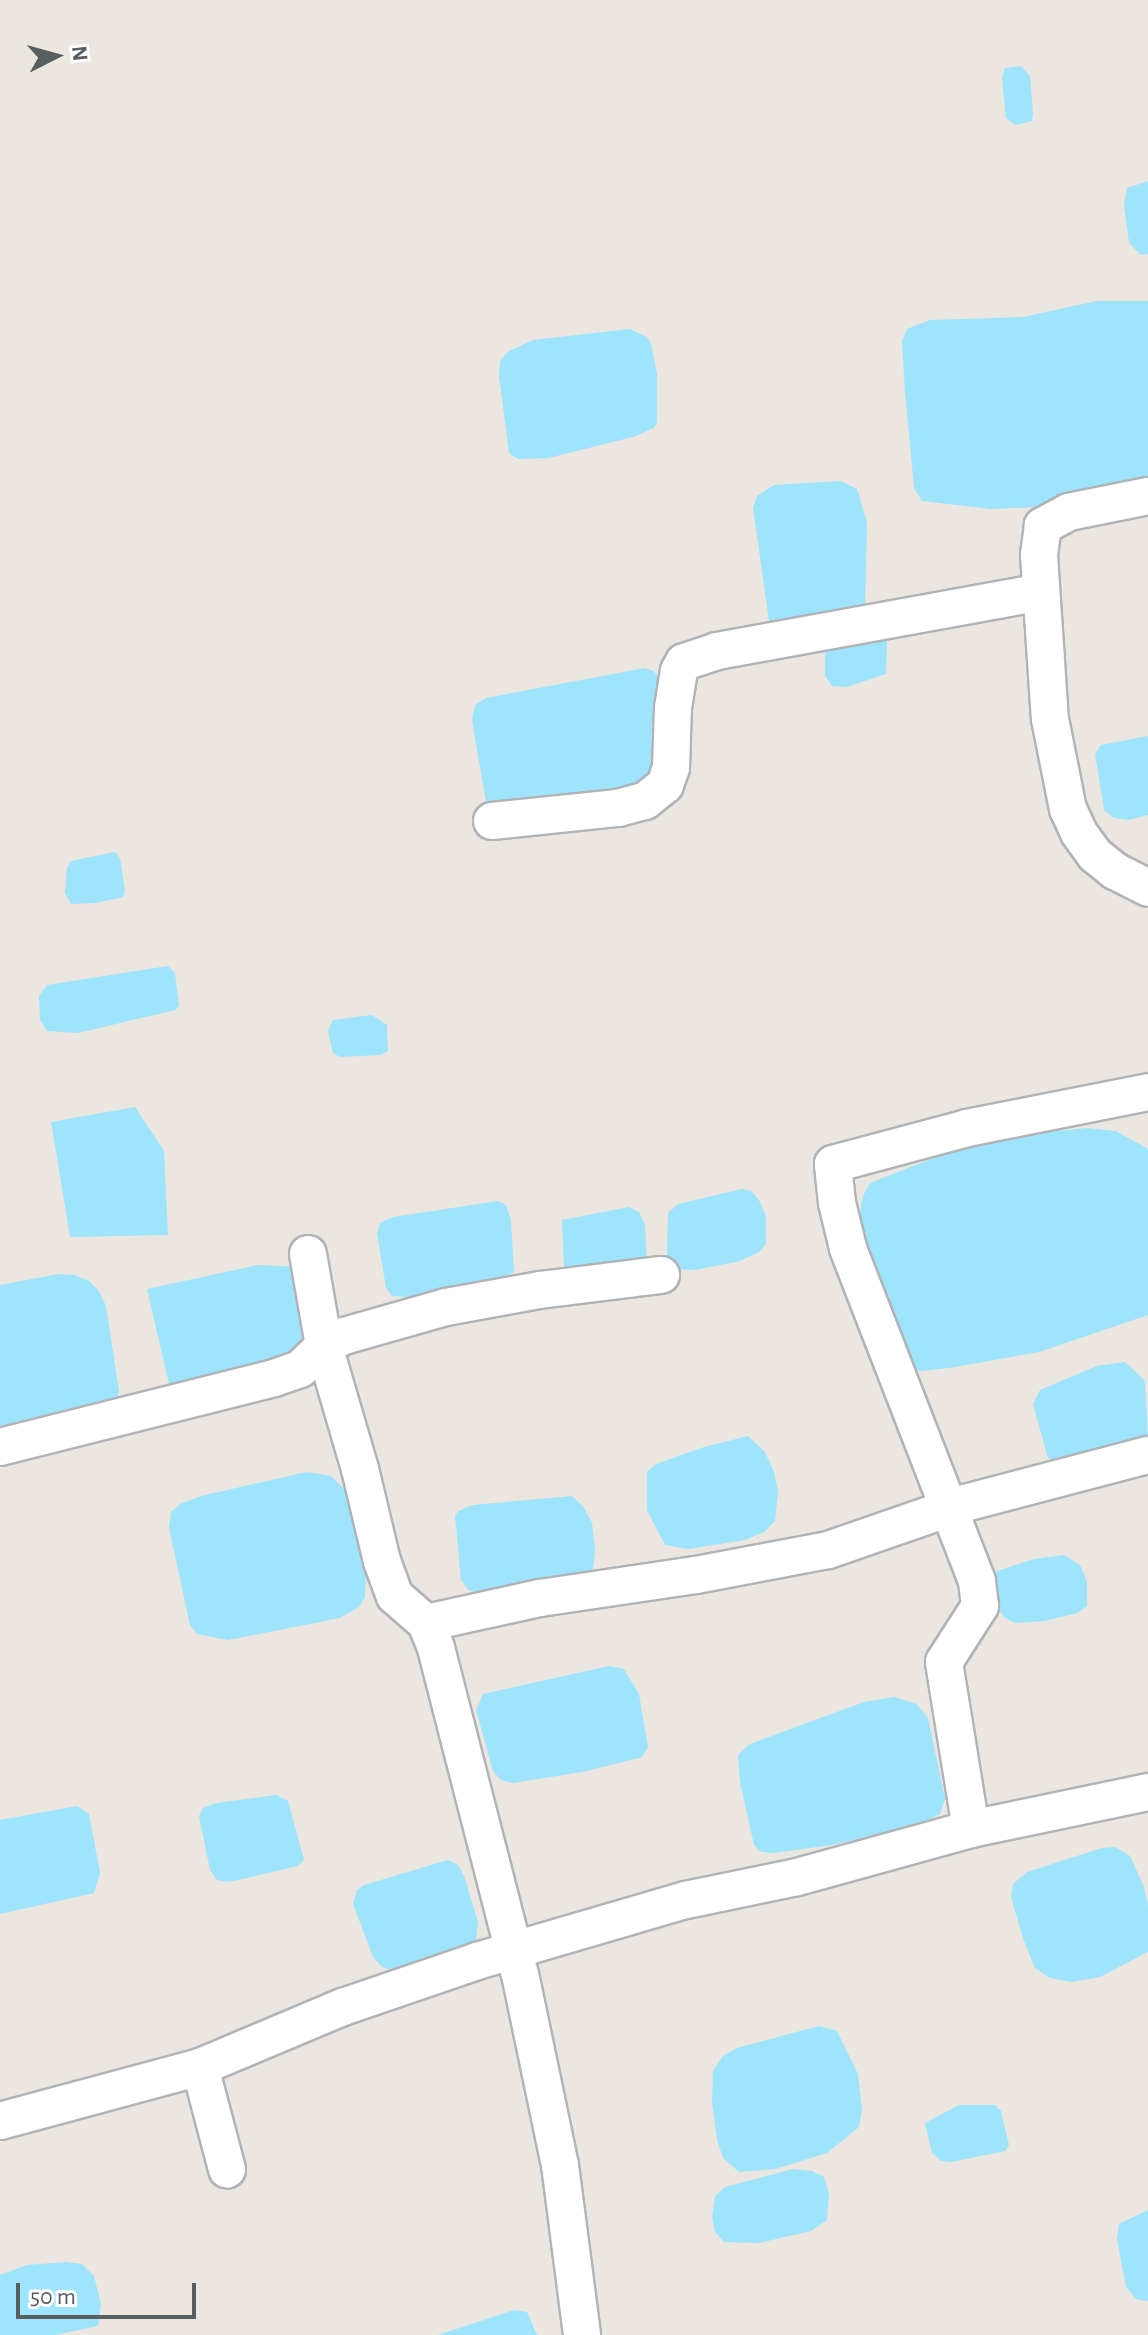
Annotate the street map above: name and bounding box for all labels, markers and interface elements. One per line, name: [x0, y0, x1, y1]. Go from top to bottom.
north arrow: [16, 16, 96, 96]
text: N: [68, 45, 92, 62]
scale bar: [20, 2267, 200, 2317]
text: 50 m: [30, 2285, 76, 2309]

